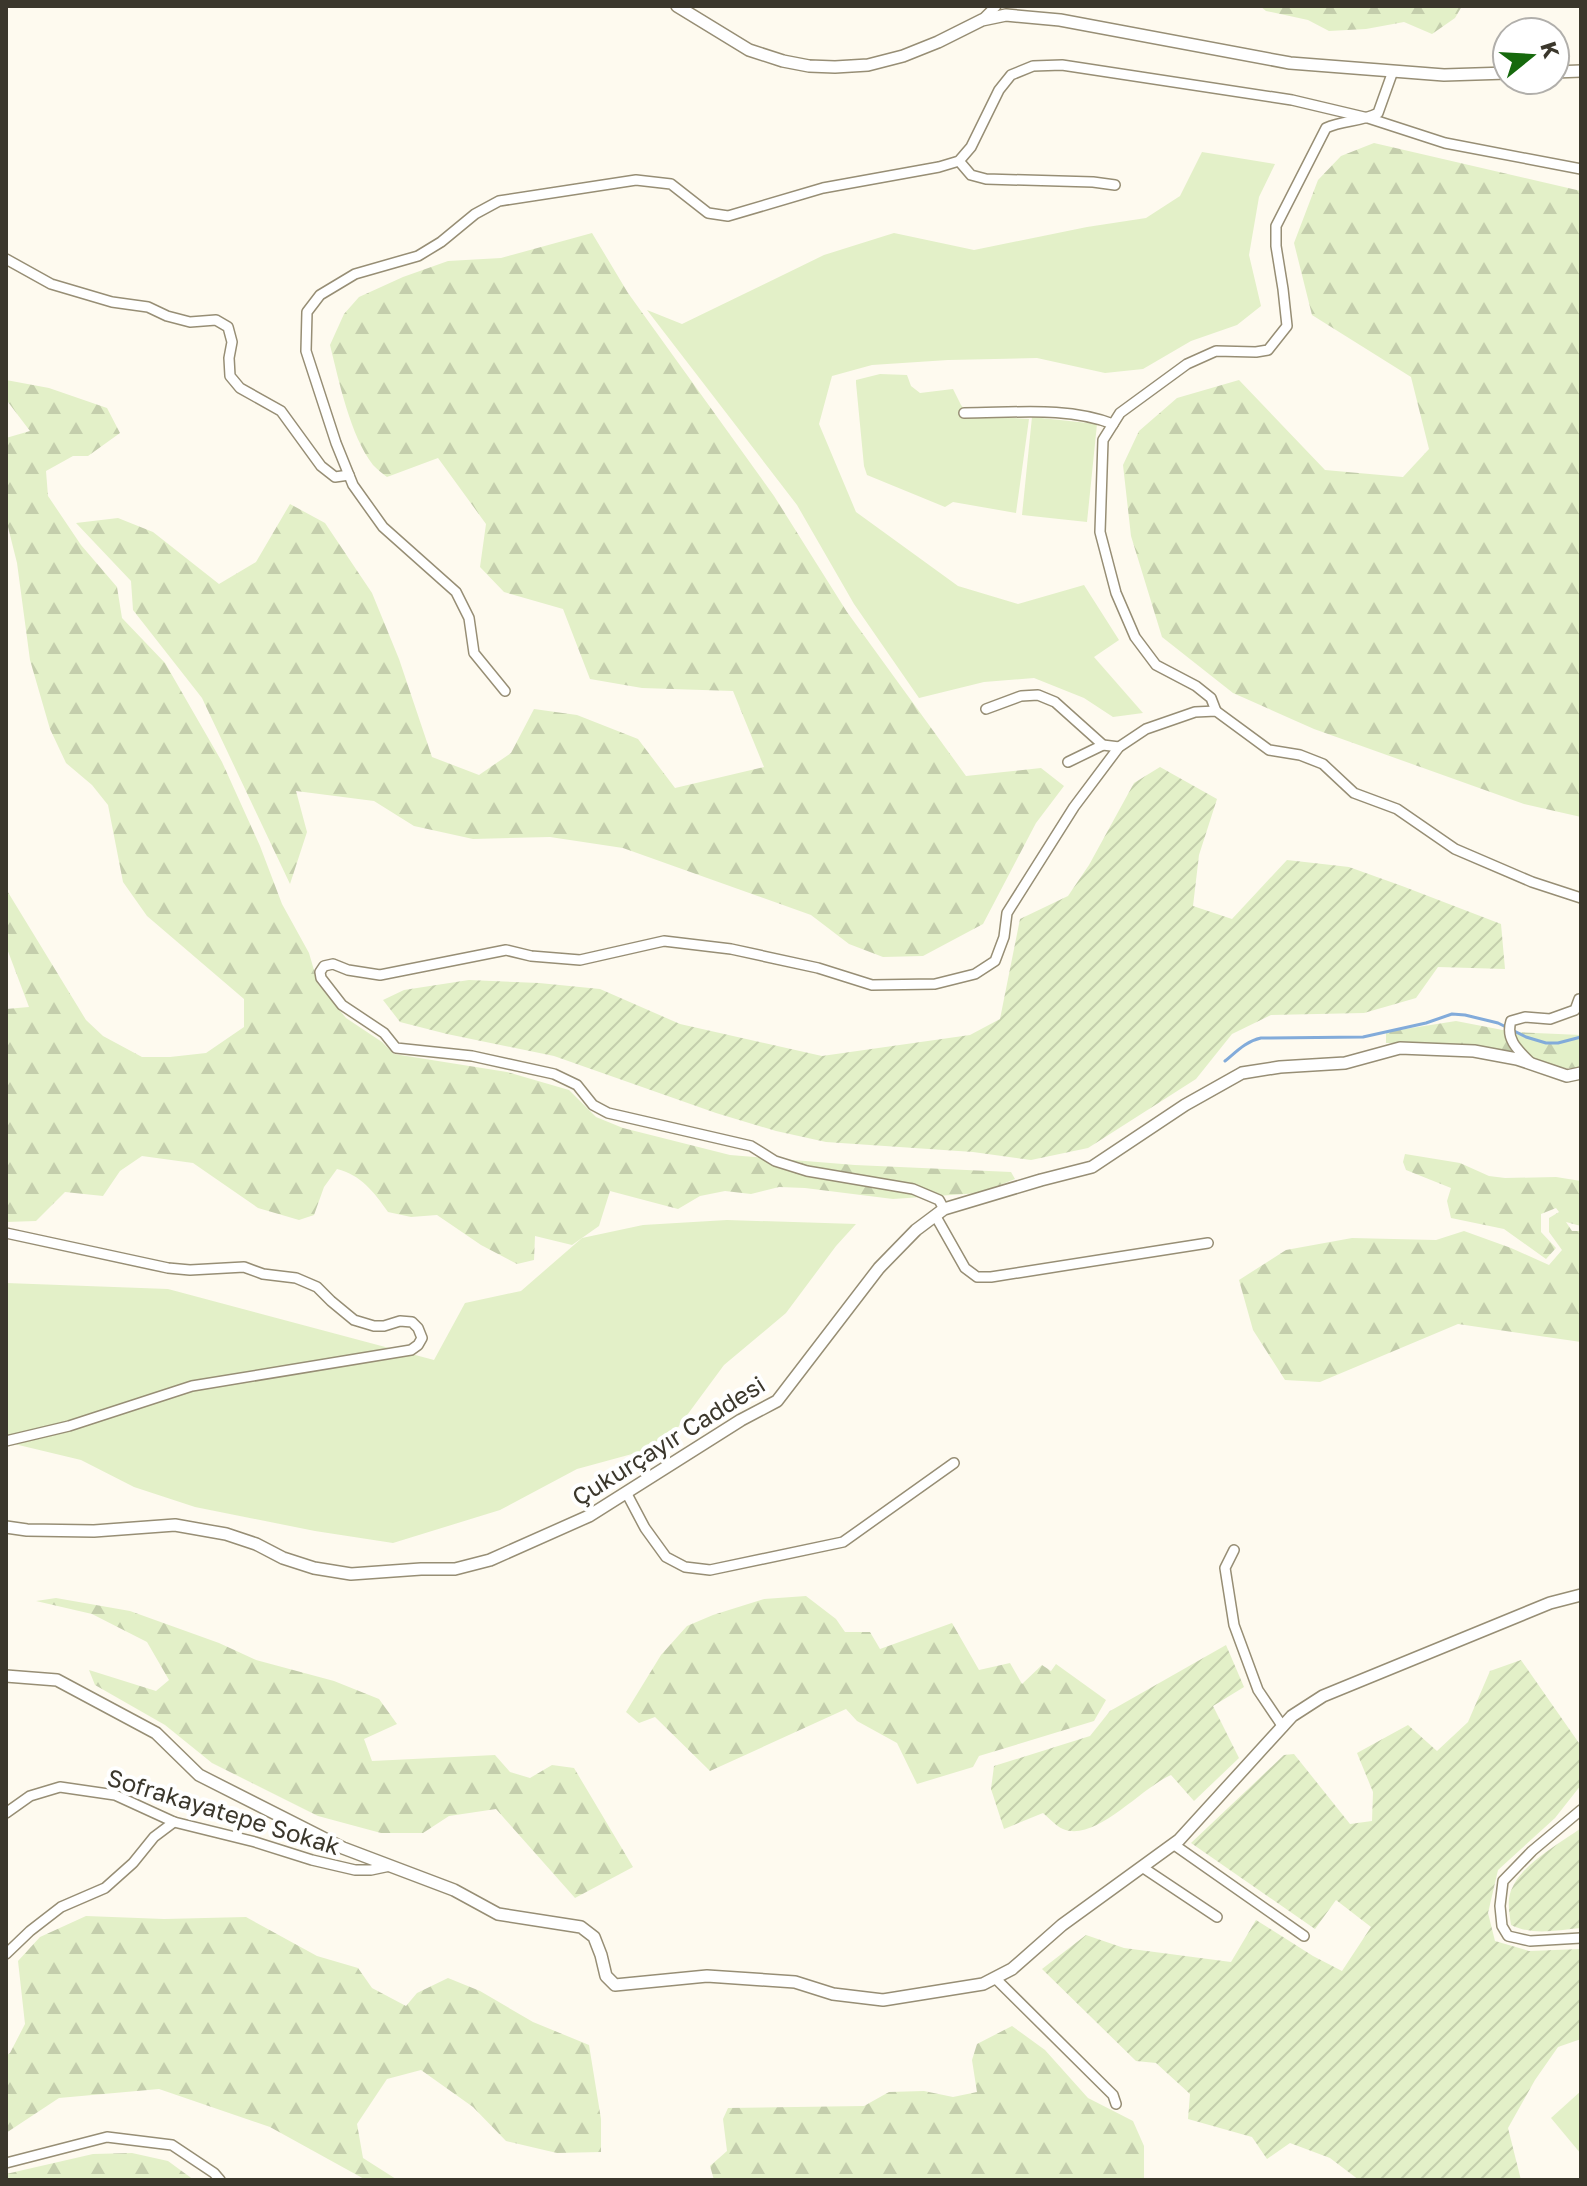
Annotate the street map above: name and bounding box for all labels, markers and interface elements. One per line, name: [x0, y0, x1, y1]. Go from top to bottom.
north arrow: [1491, 16, 1571, 96]
text: K: [1535, 38, 1566, 61]
street label: Çukurçayır Caddesi: [566, 1369, 770, 1511]
street label: Sofrakayatepe Sokak: [104, 1762, 344, 1860]

